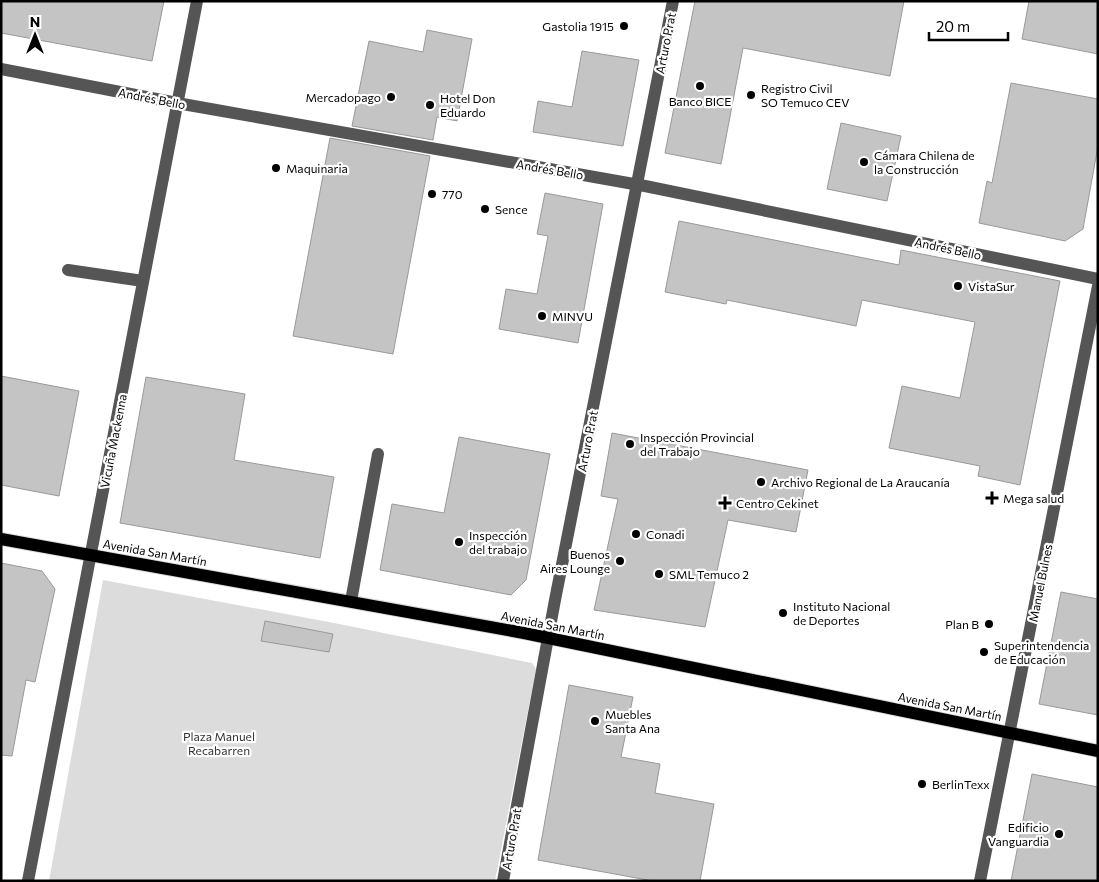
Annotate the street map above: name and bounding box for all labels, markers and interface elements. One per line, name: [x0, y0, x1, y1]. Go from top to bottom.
north arrow: [10, 10, 60, 60]
scale bar: [929, 10, 1008, 42]
street label: Arturo Prat: [652, 11, 678, 75]
text: N: [30, 13, 40, 30]
text: 20 m: [936, 17, 970, 35]
place label: Gastolia 1915: [542, 19, 614, 33]
marker: Gastolia 1915: [618, 20, 630, 32]
marker: Banco BICE: [694, 80, 706, 92]
place label: Registro Civil SO Temuco CEV: [761, 81, 849, 109]
street label: Andrés Bello: [117, 85, 187, 111]
marker: Registro Civil SO Temuco CEV: [745, 89, 757, 101]
place label: Mercadopago: [305, 90, 381, 104]
marker: Mercadopago: [385, 91, 397, 103]
place label: Hotel Don Eduardo: [440, 91, 495, 119]
place label: Banco BICE: [669, 94, 731, 108]
marker: Hotel Don Eduardo: [424, 99, 436, 111]
place label: Cámara Chilena de la Construcción: [874, 148, 975, 176]
street label: Andrés Bello: [515, 156, 585, 182]
marker: Cámara Chilena de la Construcción: [858, 156, 870, 168]
place label: Maquinaria: [286, 161, 348, 175]
marker: Maquinaria: [270, 162, 282, 174]
place label: 770: [442, 187, 463, 201]
marker: 770: [426, 188, 438, 200]
place label: Sence: [495, 202, 528, 216]
marker: Sence: [479, 203, 491, 215]
street label: Andrés Bello: [913, 234, 983, 262]
place label: VistaSur: [968, 279, 1015, 293]
marker: VistaSur: [952, 280, 964, 292]
place label: MINVU: [552, 309, 593, 323]
marker: MINVU: [536, 310, 548, 322]
street label: Vicuña Mackenna: [97, 393, 129, 489]
street label: Arturo Prat: [574, 409, 600, 473]
place label: Inspección Provincial del Trabajo: [640, 430, 754, 458]
marker: Inspección Provincial del Trabajo: [624, 438, 636, 450]
place label: Archivo Regional de La Araucanía: [771, 475, 950, 489]
marker: Archivo Regional de La Araucanía: [755, 476, 767, 488]
marker: Mega salud: [985, 491, 999, 505]
place label: Mega salud: [1003, 491, 1064, 505]
marker: Centro Cekinet: [718, 496, 732, 510]
place label: Centro Cekinet: [736, 496, 819, 510]
place label: Conadi: [646, 527, 685, 541]
place label: Inspección del trabajo: [469, 528, 527, 556]
marker: Conadi: [630, 528, 642, 540]
street label: Avenida San Martín: [102, 536, 208, 568]
marker: Inspección del trabajo: [453, 536, 465, 548]
street label: Manuel Bulnes: [1026, 543, 1054, 623]
place label: Buenos Aires Lounge: [540, 547, 610, 575]
marker: Buenos Aires Lounge: [614, 555, 626, 567]
place label: SML Temuco 2: [669, 567, 749, 581]
marker: SML Temuco 2: [653, 568, 665, 580]
place label: Instituto Nacional de Deportes: [793, 599, 890, 627]
marker: Instituto Nacional de Deportes: [777, 607, 789, 619]
street label: Avenida San Martín: [500, 608, 606, 642]
place label: Plan B: [945, 617, 979, 631]
marker: Plan B: [983, 618, 995, 630]
place label: Superintendencia de Educación: [994, 638, 1089, 666]
marker: Superintendencia de Educación: [978, 646, 990, 658]
street label: Avenida San Martín: [897, 689, 1003, 723]
place label: Muebles Santa Ana: [605, 707, 660, 735]
marker: Muebles Santa Ana: [589, 715, 601, 727]
park label: Plaza Manuel Recabarren: [183, 729, 255, 757]
place label: BerlinTexx: [932, 777, 990, 791]
marker: BerlinTexx: [916, 778, 928, 790]
street label: Arturo Prat: [499, 807, 523, 871]
place label: Edificio Vanguardia: [988, 820, 1049, 848]
marker: Edificio Vanguardia: [1053, 828, 1065, 840]

